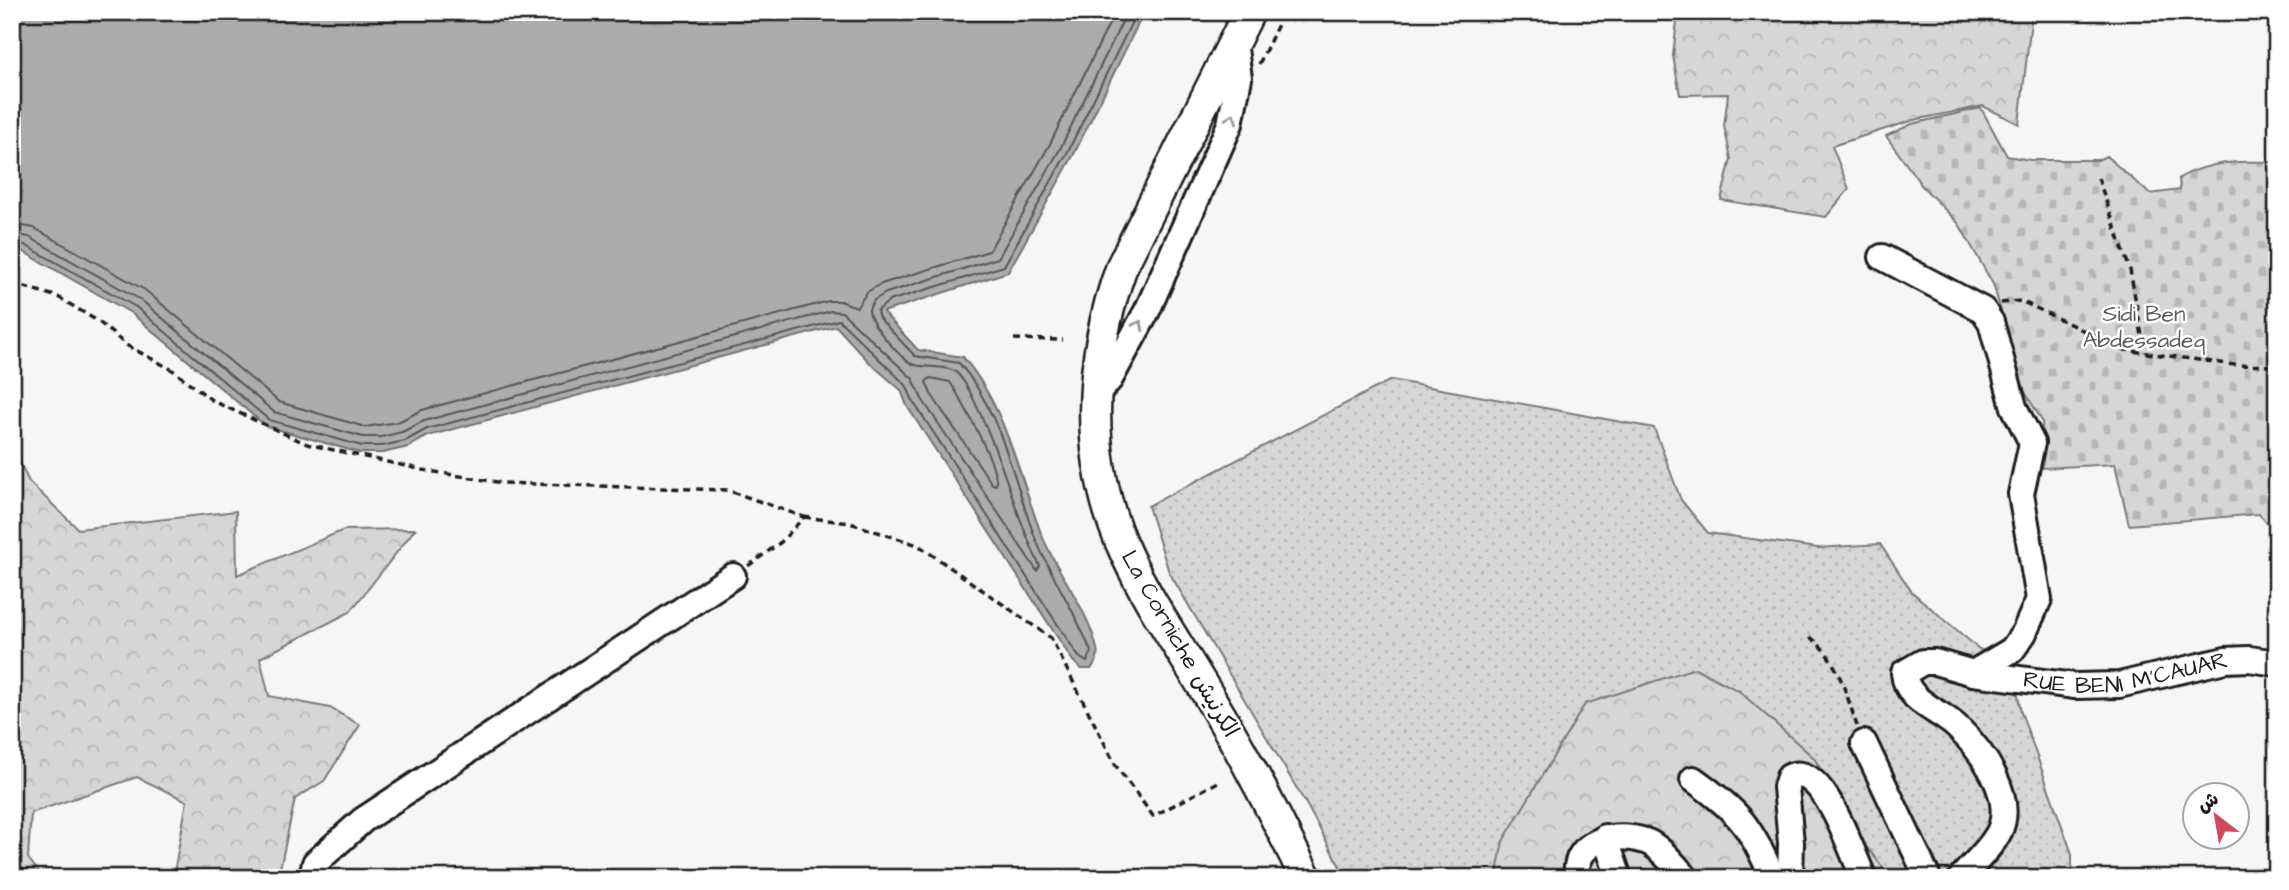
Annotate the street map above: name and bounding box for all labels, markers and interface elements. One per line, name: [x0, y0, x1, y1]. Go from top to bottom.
one-way arrow: [1224, 112, 1238, 124]
park label: Sidi Ben Abdessadeq: [2083, 298, 2206, 356]
one-way arrow: [1131, 320, 1145, 332]
street label: La Corniche الكرنيش: [1113, 544, 1247, 744]
street label: RUE BENI M'CAUAR: [2021, 644, 2231, 702]
north arrow: [2180, 782, 2250, 852]
text: ش: [2192, 786, 2224, 820]

